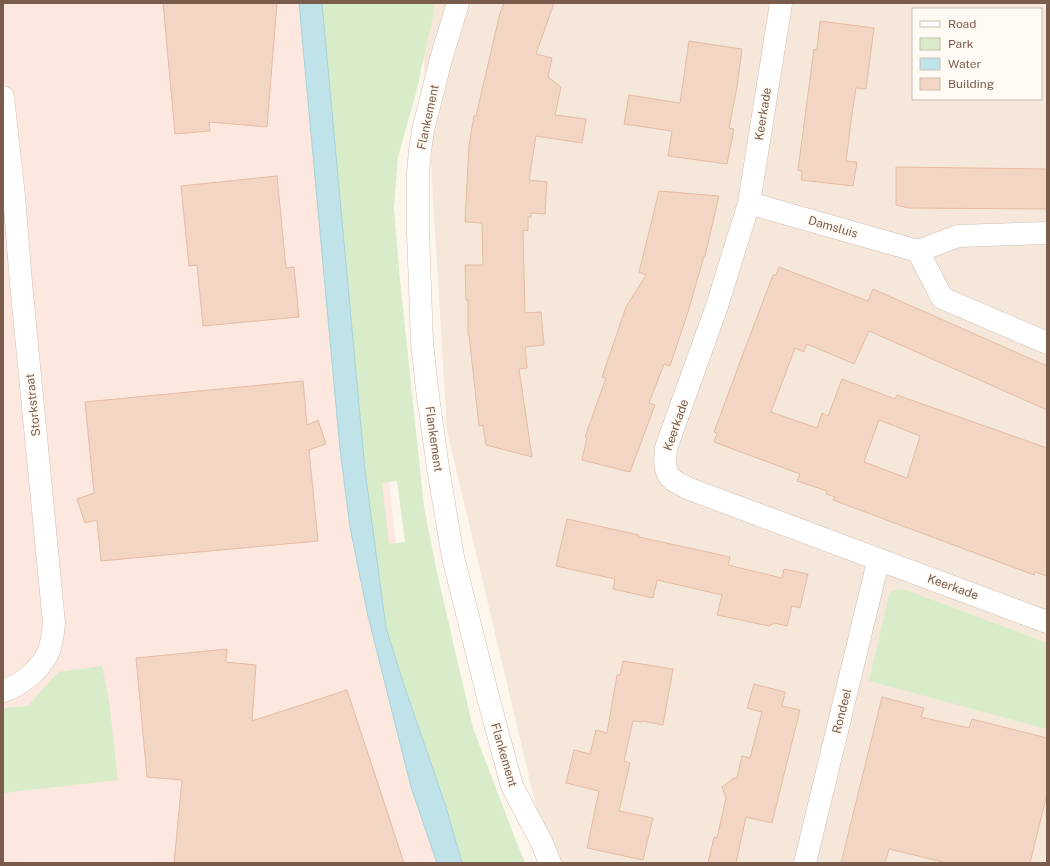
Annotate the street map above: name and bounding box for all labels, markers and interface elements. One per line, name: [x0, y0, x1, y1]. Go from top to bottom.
legend: [912, 8, 1042, 100]
text: Road: [948, 17, 976, 31]
text: Park: [948, 37, 974, 51]
text: Water: [948, 57, 982, 71]
text: Building: [948, 77, 994, 91]
street label: Flankement: [414, 83, 442, 151]
street label: Keerkade: [752, 86, 774, 141]
street label: Damsluis: [807, 213, 859, 241]
street label: Storkstraat: [23, 373, 43, 437]
street label: Keerkade: [661, 397, 691, 452]
street label: Flankement: [422, 405, 446, 473]
street label: Keerkade: [926, 571, 981, 603]
street label: Rondeel: [830, 687, 854, 735]
street label: Flankement: [488, 721, 520, 789]

